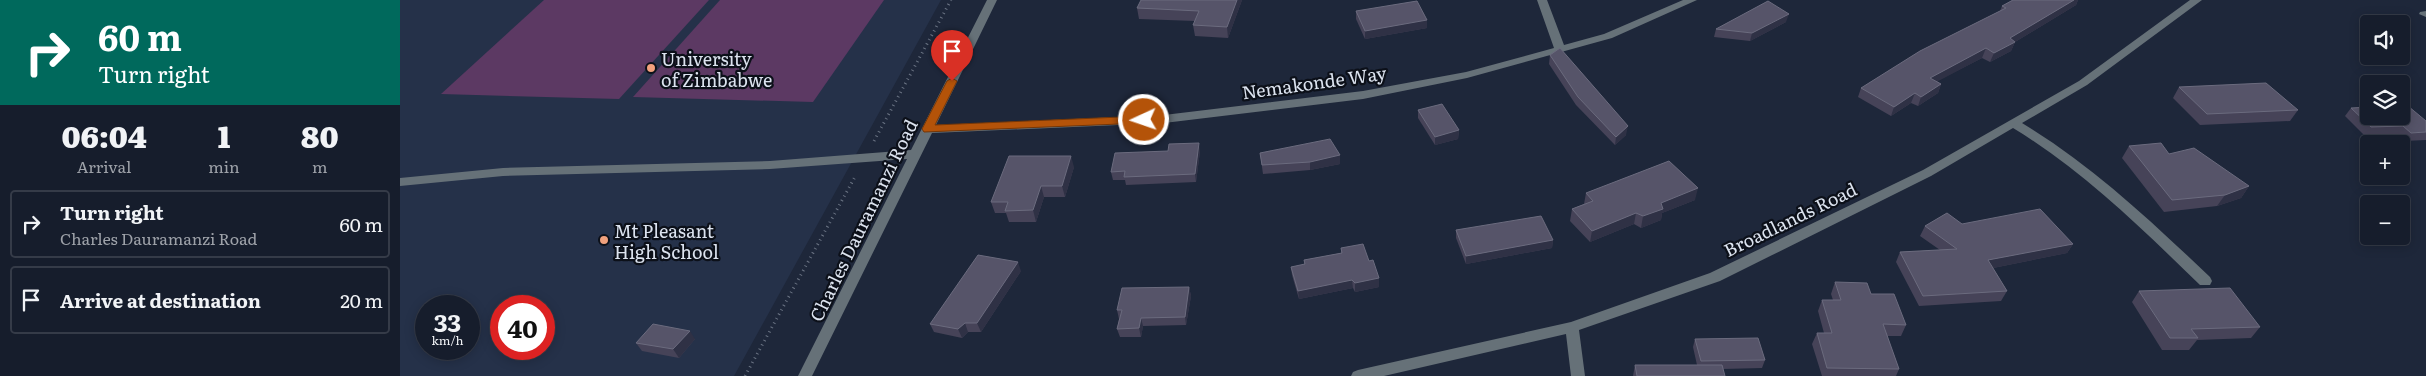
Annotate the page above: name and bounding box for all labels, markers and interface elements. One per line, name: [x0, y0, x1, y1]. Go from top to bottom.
text: 60 m: [98, 10, 182, 62]
map controls: [2360, 15, 2410, 245]
button: sound: [2360, 15, 2410, 65]
icon: right: [15, 20, 80, 85]
pin: [931, 30, 973, 81]
icon: arrive: [938, 37, 966, 65]
place label: University of Zimbabwe: [661, 45, 772, 93]
text: Turn right: [98, 57, 210, 90]
street label: Nemakonde Way: [1240, 58, 1389, 106]
marker: University of Zimbabwe: [645, 62, 657, 74]
button: layers: [2360, 75, 2410, 125]
position arrow: [1117, 93, 1169, 145]
text: 06:04: [61, 113, 147, 157]
text: 1: [218, 113, 230, 157]
text: 80: [301, 113, 339, 157]
street label: Charles Dauramanzi Road: [802, 114, 924, 326]
button: +: [2360, 135, 2410, 185]
text: Arrival: [77, 154, 131, 178]
text: min: [208, 154, 240, 178]
text: m: [312, 154, 328, 178]
street label: Broadlands Road: [1719, 175, 1861, 263]
button: −: [2360, 195, 2410, 245]
text: Turn right: [60, 198, 164, 226]
icon: right: [17, 210, 45, 238]
text: 60 m: [340, 210, 383, 238]
place label: Mt Pleasant High School: [614, 217, 719, 265]
text: Charles Dauramanzi Road: [60, 226, 257, 250]
marker: Mt Pleasant High School: [598, 234, 610, 246]
icon: arrive: [17, 286, 45, 314]
text: Arrive at destination: [60, 286, 261, 314]
text: 20 m: [340, 286, 383, 314]
speed limit sign: 40: [490, 295, 555, 360]
text: 33: [434, 303, 461, 340]
text: km/h: [432, 331, 463, 349]

